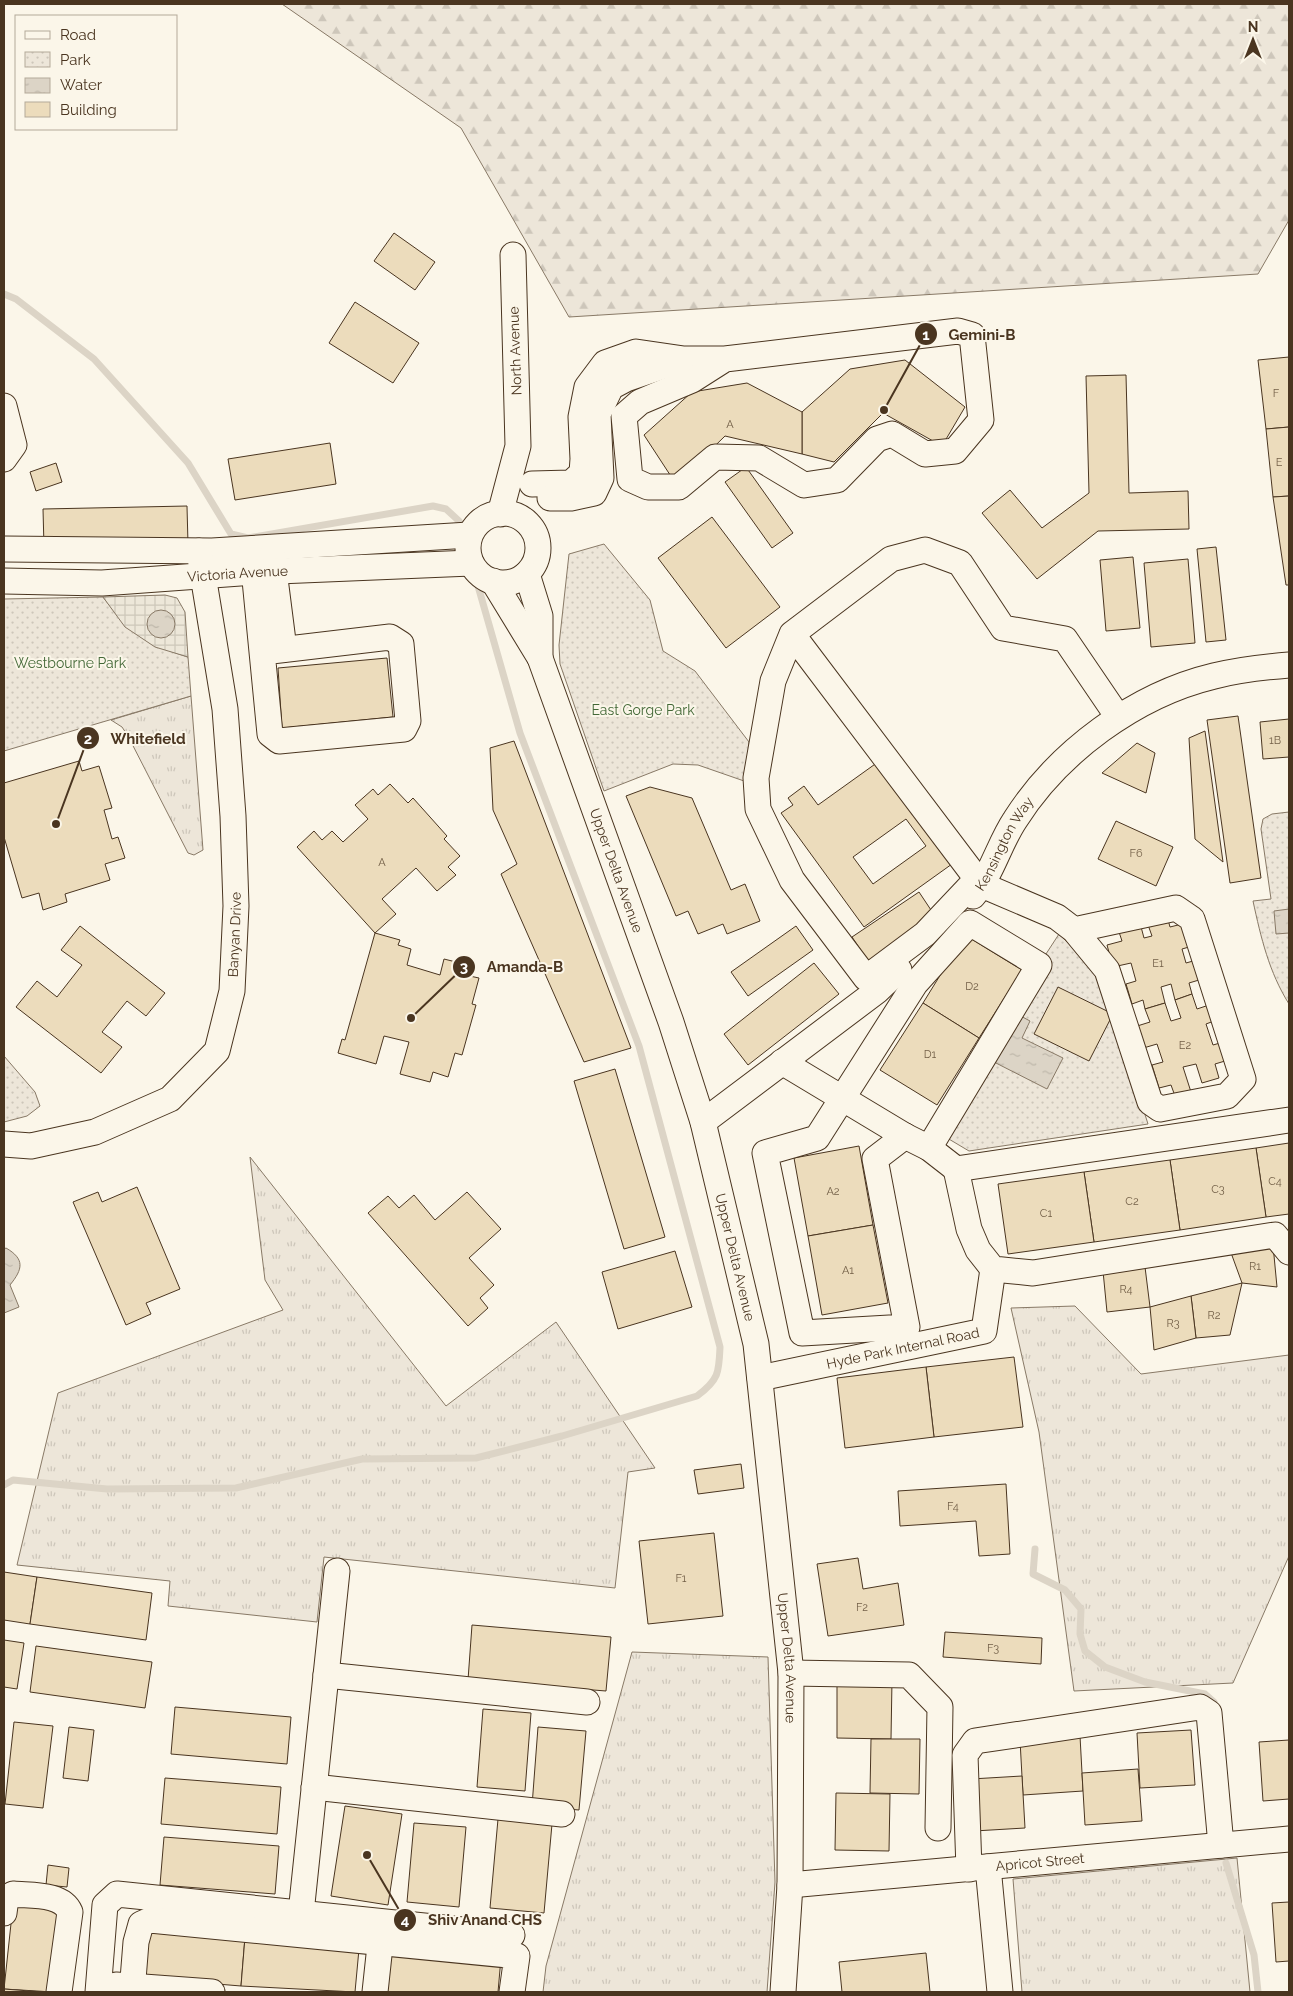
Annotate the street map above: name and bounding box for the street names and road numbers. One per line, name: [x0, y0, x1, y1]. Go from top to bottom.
street label: North Avenue: [505, 306, 525, 396]
street label: Victoria Avenue: [187, 563, 288, 585]
street label: Kensington Way: [972, 793, 1037, 894]
street label: Upper Delta Avenue: [587, 806, 646, 935]
street label: Banyan Drive: [225, 892, 244, 978]
street label: Upper Delta Avenue: [712, 1192, 758, 1323]
street label: Hyde Park Internal Road: [825, 1324, 981, 1372]
street label: Upper Delta Avenue: [775, 1592, 799, 1723]
street label: Apricot Street: [995, 1850, 1085, 1874]

